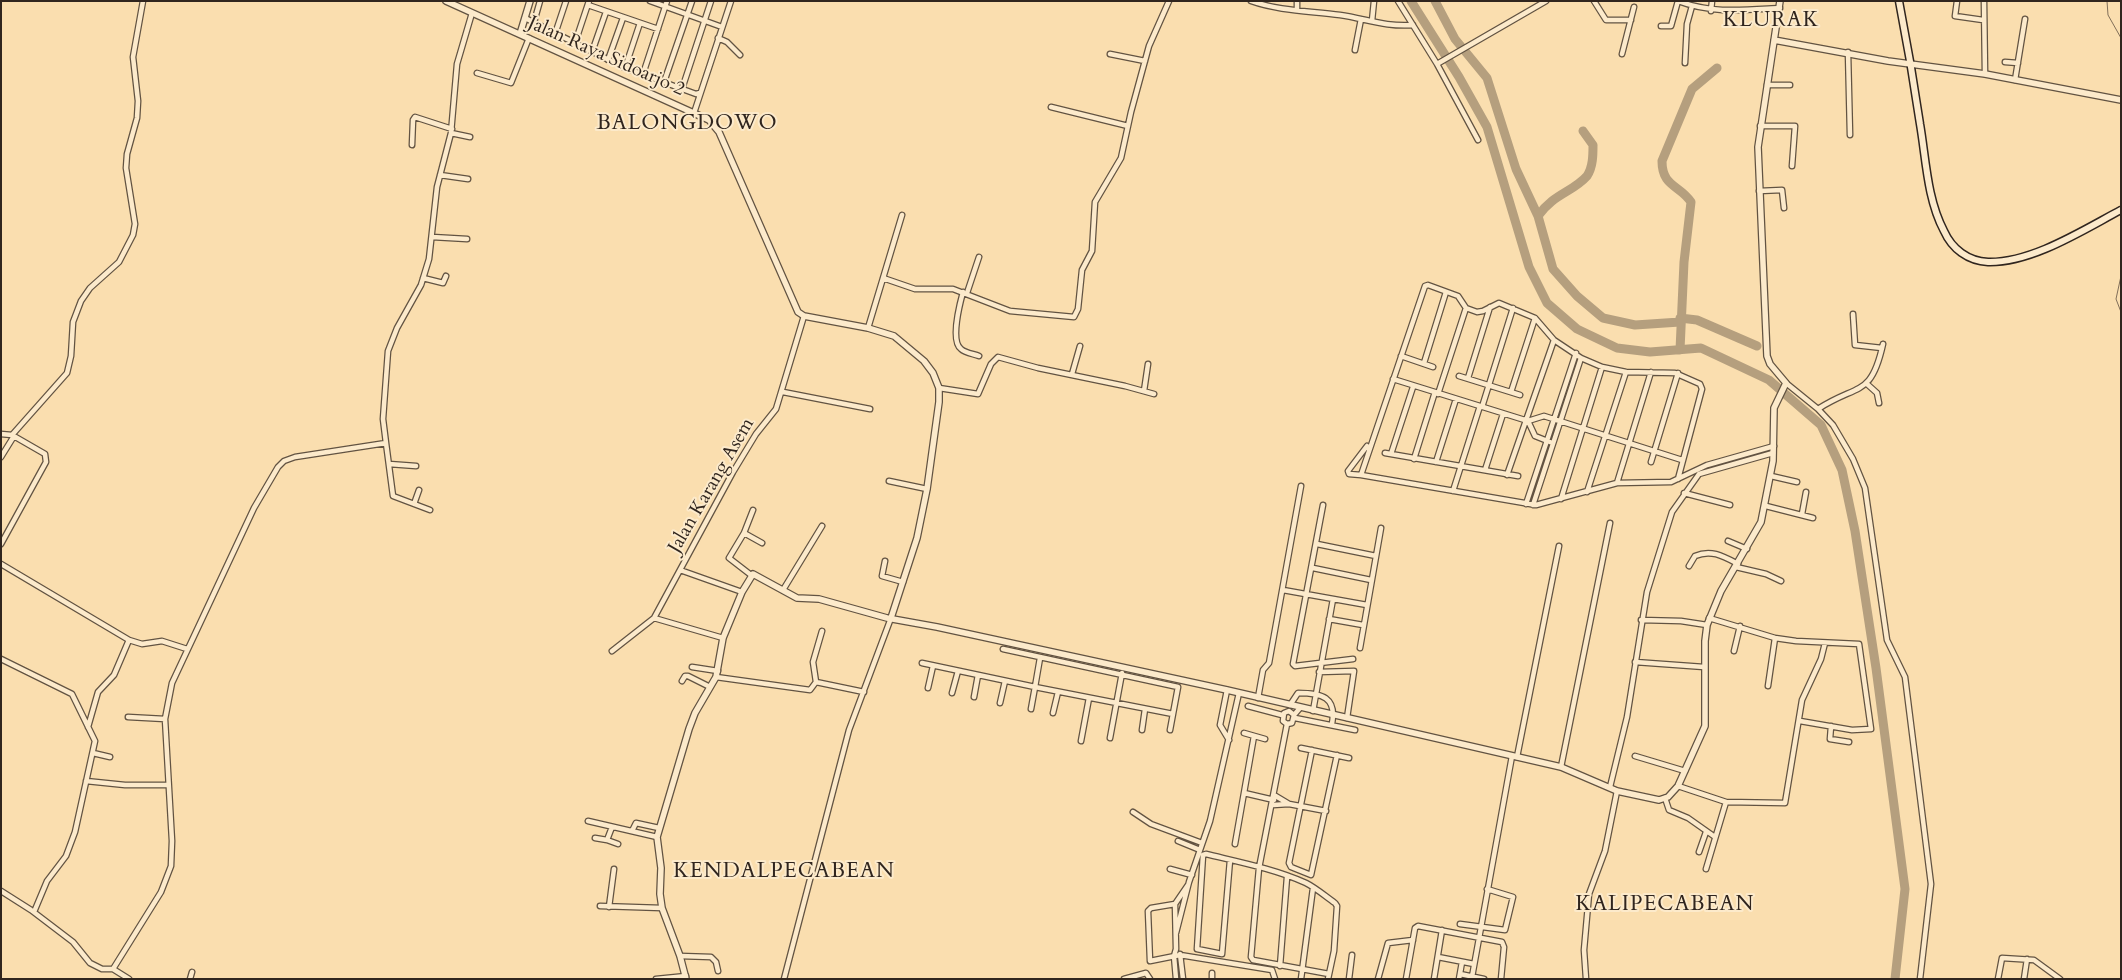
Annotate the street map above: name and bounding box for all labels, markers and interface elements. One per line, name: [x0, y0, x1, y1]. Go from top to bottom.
district label: KLURAK: [1722, 8, 1820, 34]
street label: Jalan Raya Sidoarjo 2: [524, 12, 688, 102]
district label: BALONGDOWO: [595, 111, 779, 137]
street label: Jalan Karang Asem: [664, 414, 760, 558]
district label: KENDALPECABEAN: [671, 859, 897, 885]
district label: KALIPECABEAN: [1574, 892, 1756, 918]

